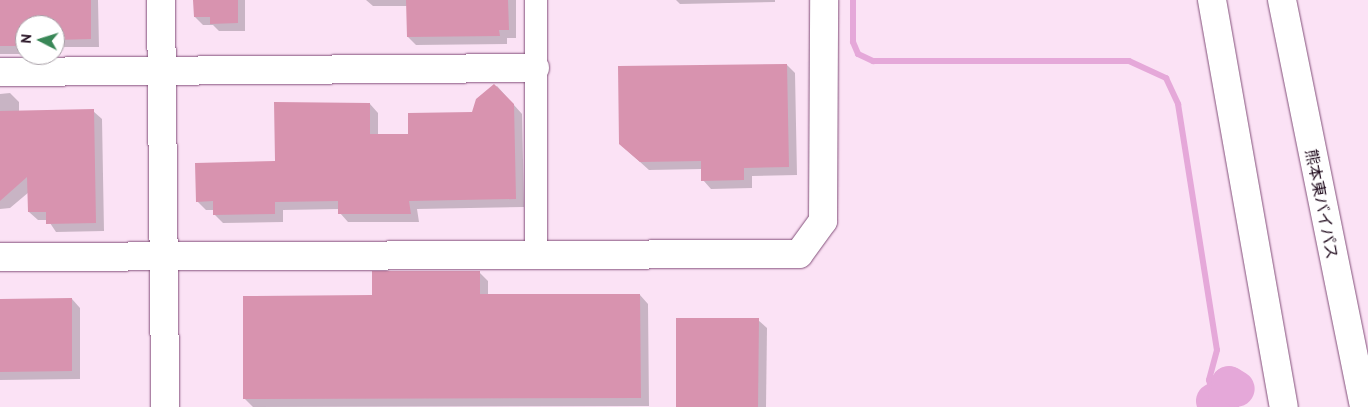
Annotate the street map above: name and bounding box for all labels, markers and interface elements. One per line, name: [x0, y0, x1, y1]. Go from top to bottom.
north arrow: [15, 15, 65, 65]
text: N: [17, 33, 35, 44]
street label: 熊本東バイパス: [1302, 147, 1342, 261]

